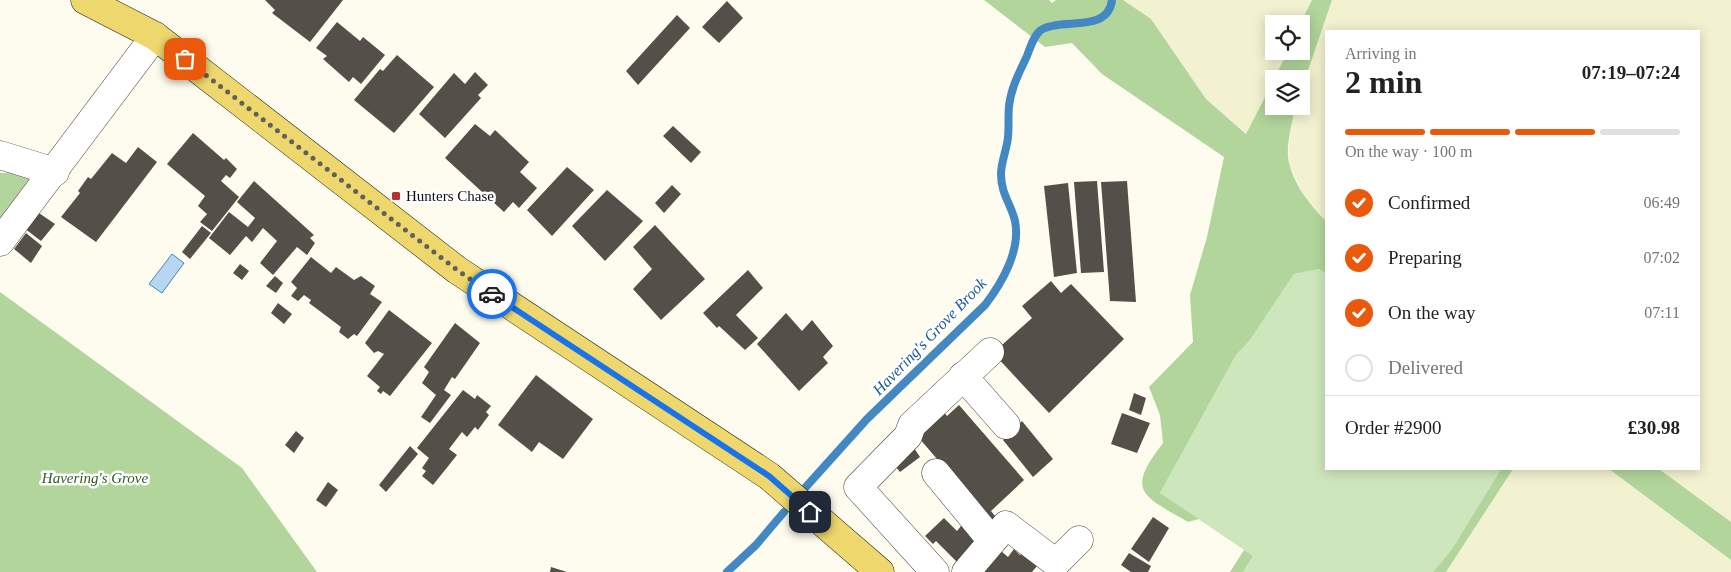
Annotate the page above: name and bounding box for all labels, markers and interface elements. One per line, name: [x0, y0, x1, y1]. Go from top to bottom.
map controls: [1265, 15, 1310, 115]
button: locate: [1265, 15, 1310, 60]
pin: [164, 38, 206, 80]
icon: bag: [171, 45, 199, 73]
text: Arriving in: [1345, 45, 1417, 62]
text: 07:19–07:24: [1582, 62, 1680, 83]
text: 2 min: [1345, 64, 1422, 100]
button: layers: [1265, 70, 1310, 115]
text: On the way · 100 m: [1345, 143, 1473, 160]
place label: Hunters Chase: [406, 188, 494, 204]
icon: check: [1345, 189, 1373, 217]
marker: Hunters Chase: [390, 190, 402, 202]
text: Confirmed: [1388, 192, 1470, 213]
text: 06:49: [1644, 194, 1680, 211]
icon: check: [1345, 244, 1373, 272]
text: Preparing: [1388, 247, 1462, 268]
text: 07:02: [1644, 249, 1680, 266]
courier: [467, 269, 517, 319]
water label: Havering's Grove Brook: [868, 274, 991, 400]
icon: car: [478, 280, 506, 308]
icon: check: [1345, 299, 1373, 327]
text: On the way: [1388, 302, 1476, 323]
text: 07:11: [1644, 304, 1680, 321]
text: Delivered: [1388, 357, 1463, 378]
text: Order #2900: [1345, 417, 1442, 438]
text: £30.98: [1628, 417, 1680, 438]
park label: Havering's Grove: [41, 470, 149, 486]
pin: [789, 491, 831, 533]
icon: home: [796, 498, 824, 526]

